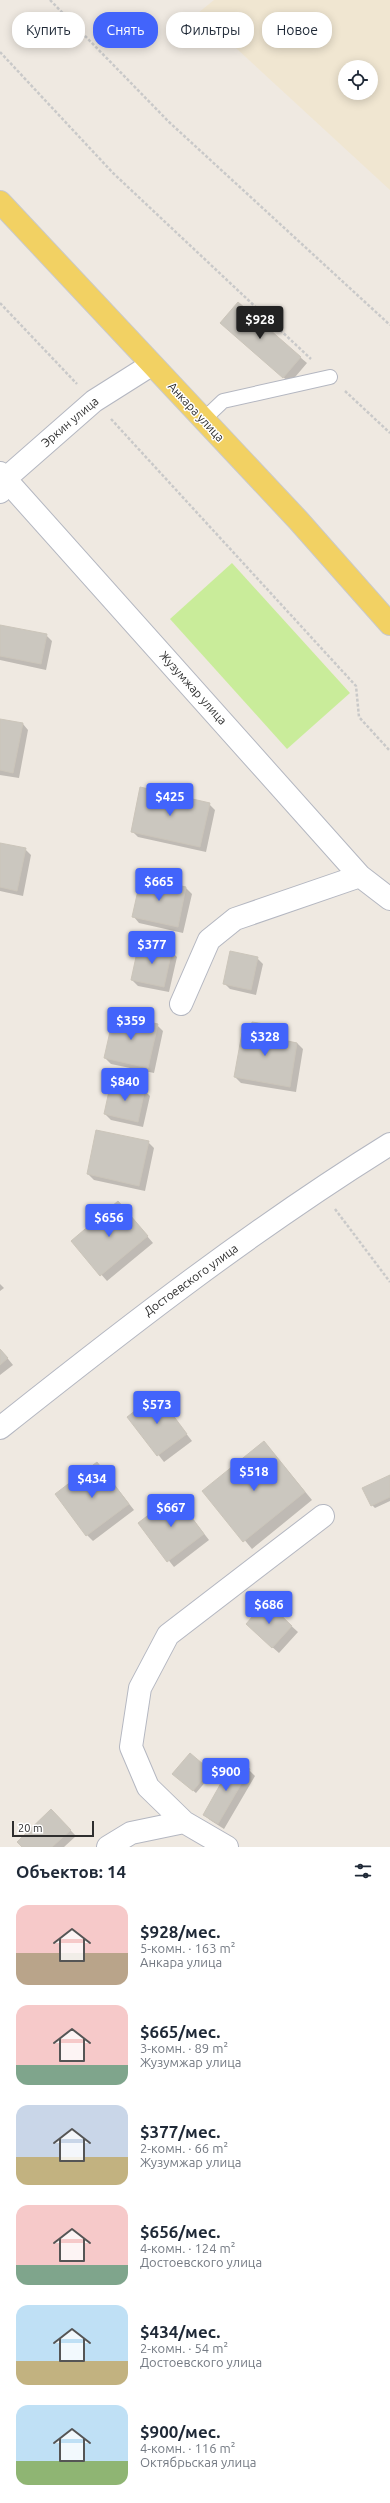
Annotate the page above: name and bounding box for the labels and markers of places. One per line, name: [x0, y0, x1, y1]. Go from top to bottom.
pin: $928: [236, 306, 284, 340]
pin: $425: [146, 783, 194, 817]
pin: $665: [135, 868, 183, 902]
pin: $377: [128, 931, 176, 965]
pin: $359: [107, 1007, 155, 1041]
pin: $328: [241, 1023, 289, 1057]
pin: $840: [101, 1068, 149, 1102]
pin: $656: [85, 1204, 133, 1238]
pin: $573: [133, 1391, 181, 1425]
pin: $518: [230, 1458, 278, 1492]
pin: $434: [68, 1465, 116, 1499]
pin: $667: [147, 1494, 195, 1528]
pin: $686: [245, 1591, 293, 1625]
pin: $900: [202, 1758, 250, 1792]

